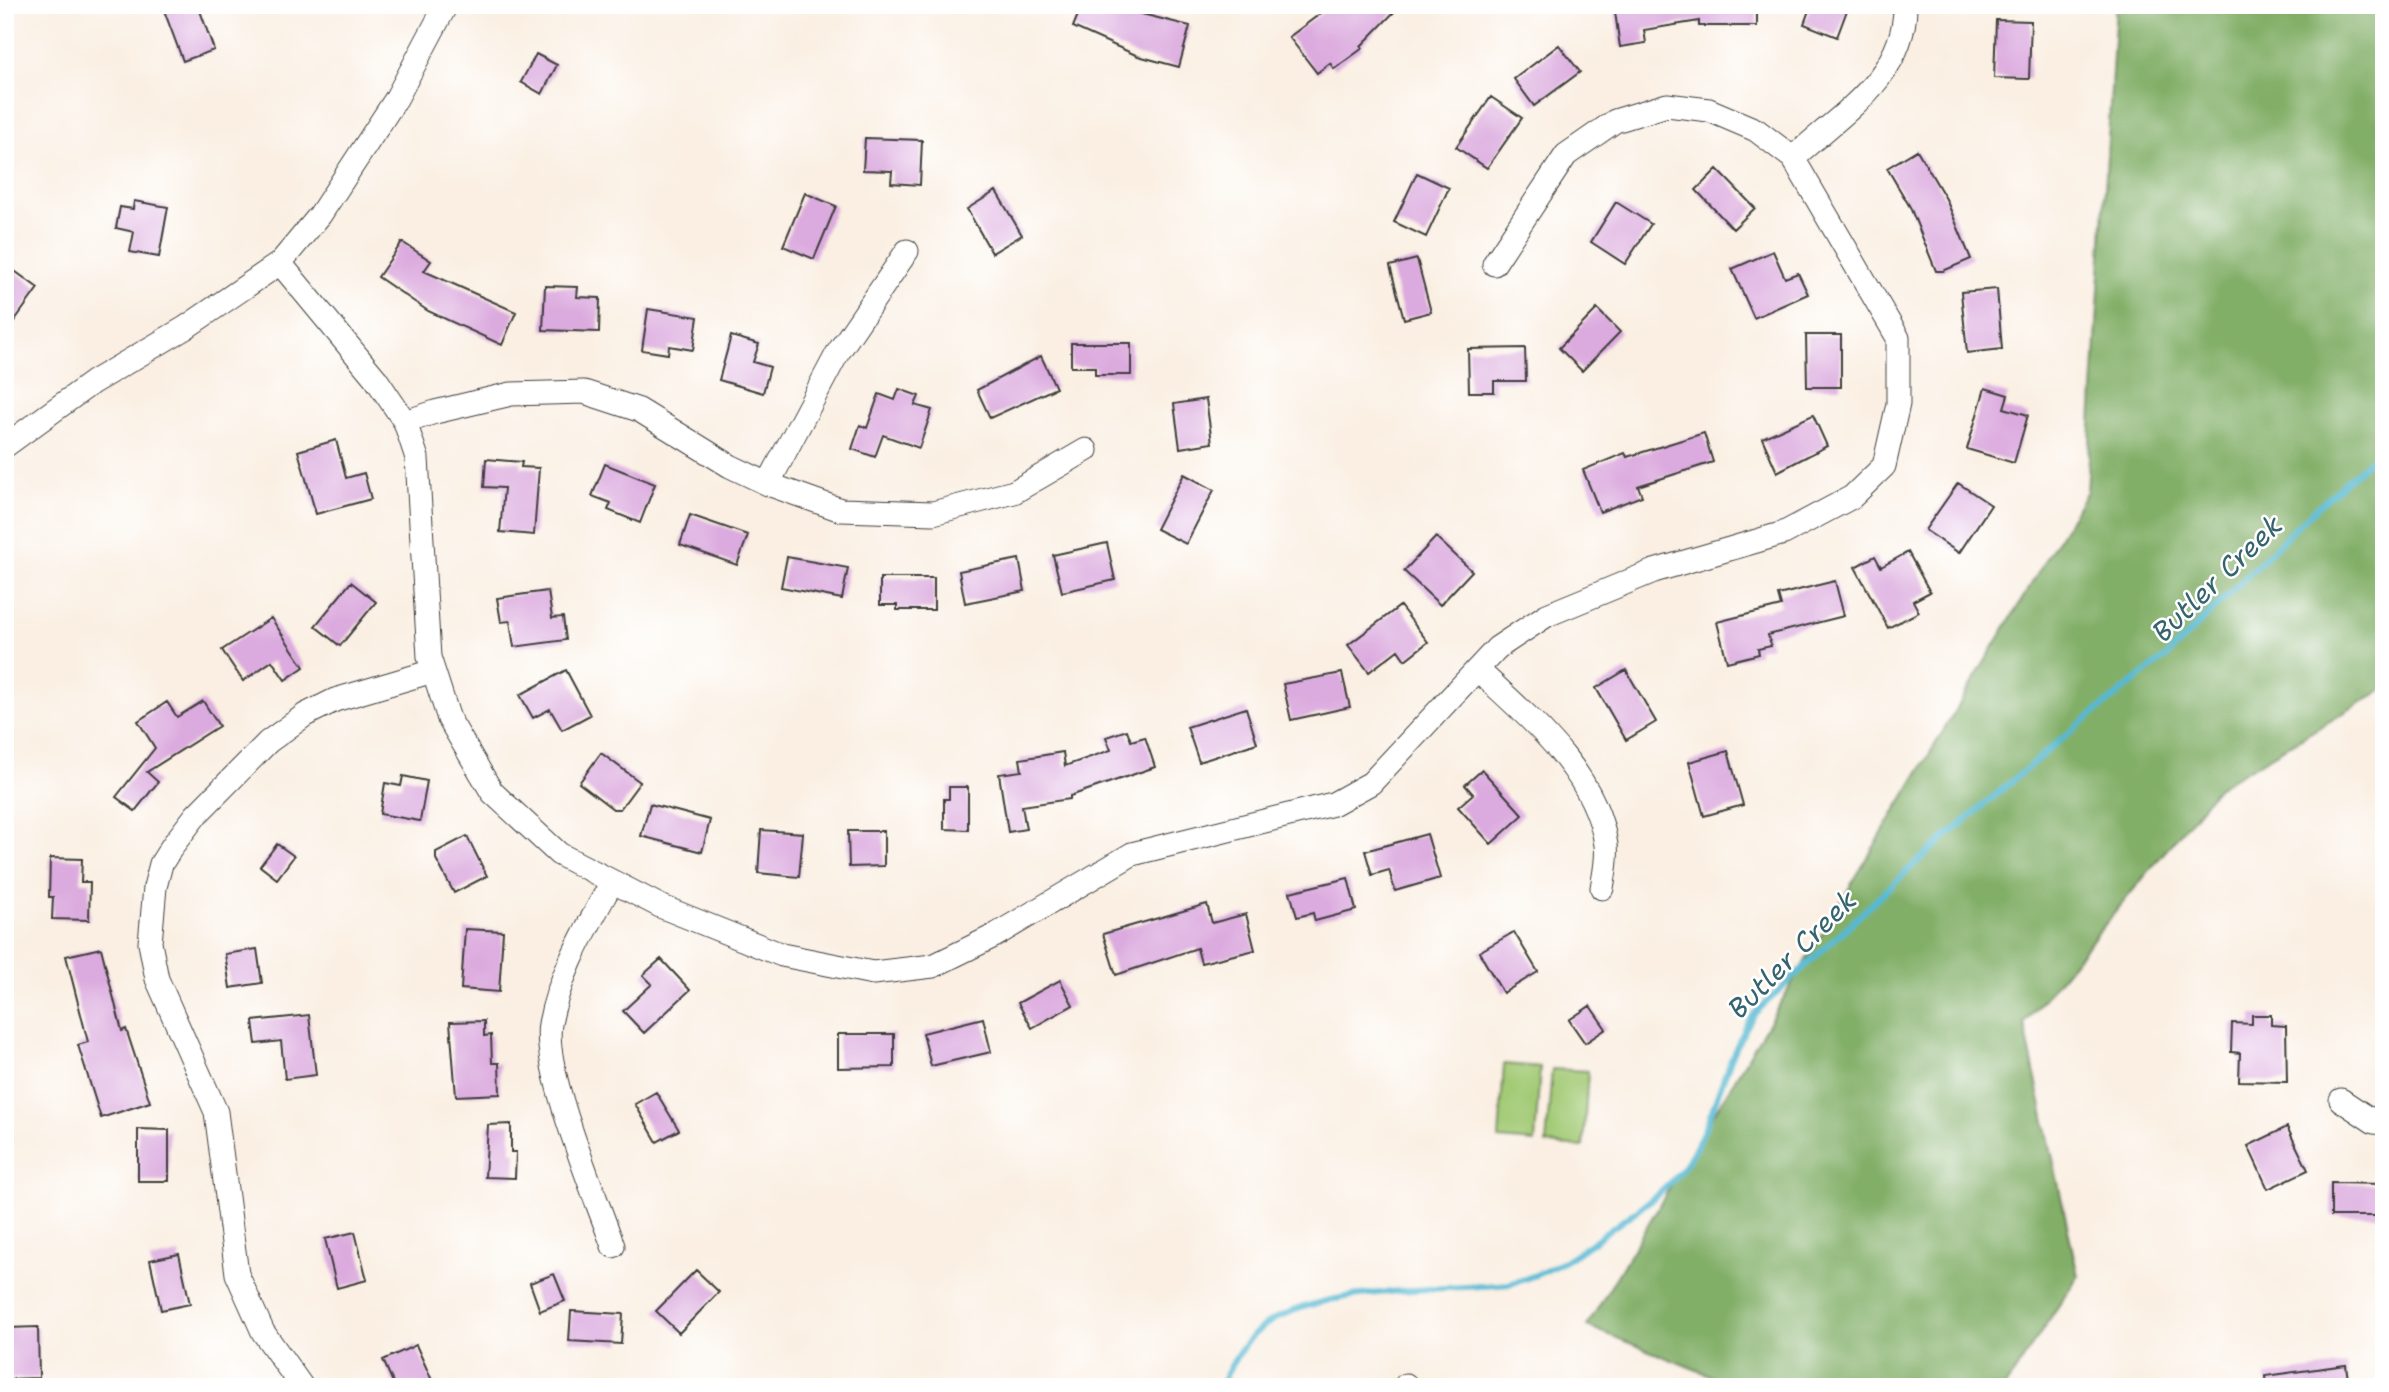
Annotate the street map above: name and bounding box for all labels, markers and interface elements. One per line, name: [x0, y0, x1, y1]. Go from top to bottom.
water label: Butler Creek: [2143, 506, 2291, 650]
water label: Butler Creek: [1719, 881, 1865, 1027]

